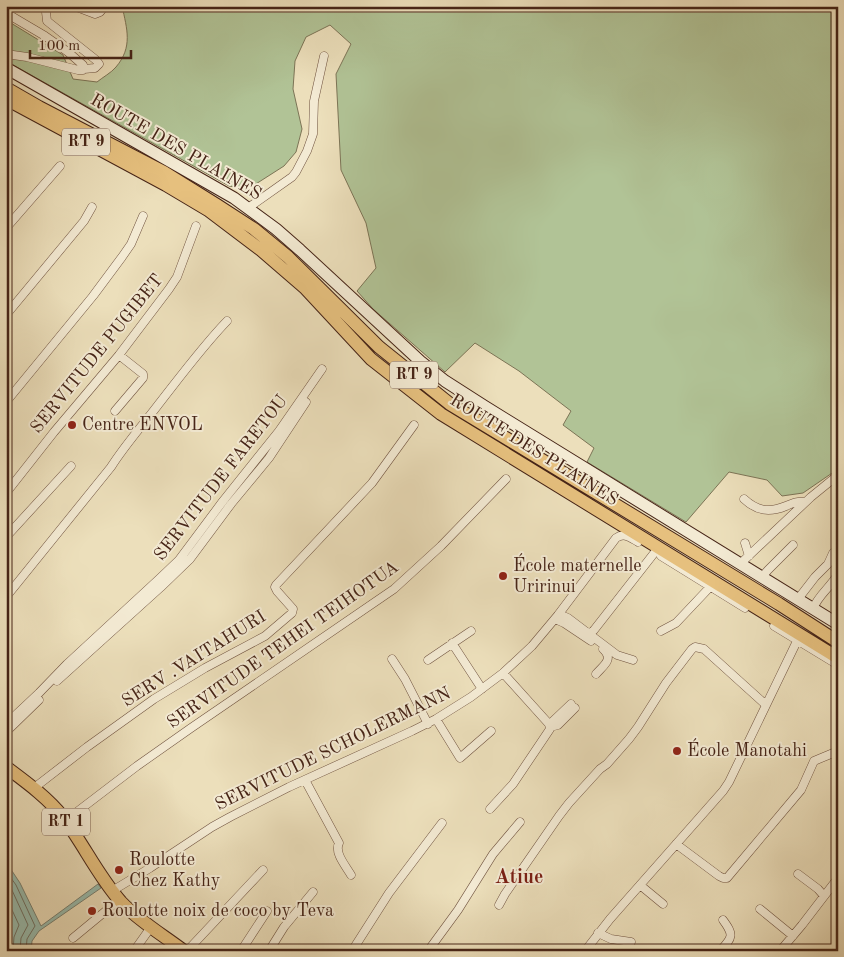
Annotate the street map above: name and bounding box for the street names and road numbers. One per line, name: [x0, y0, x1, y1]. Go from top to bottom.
street label: ROUTE DES PLAINES: [87, 91, 265, 203]
road number: RT 9: [62, 128, 110, 156]
street label: SERVITUDE PUGIBET: [27, 271, 167, 437]
road number: RT 9: [390, 362, 438, 388]
street label: ROUTE DES PLAINES: [447, 391, 621, 509]
street label: SERVITUDE FARETOU: [151, 392, 291, 564]
street label: SERVITUDE TEHEI TEIHOTUA: [164, 558, 402, 732]
street label: SERV .VAITAHURI: [119, 607, 269, 711]
street label: SERVITUDE SCHOLERMANN: [212, 684, 454, 814]
road number: RT 1: [42, 809, 90, 836]

